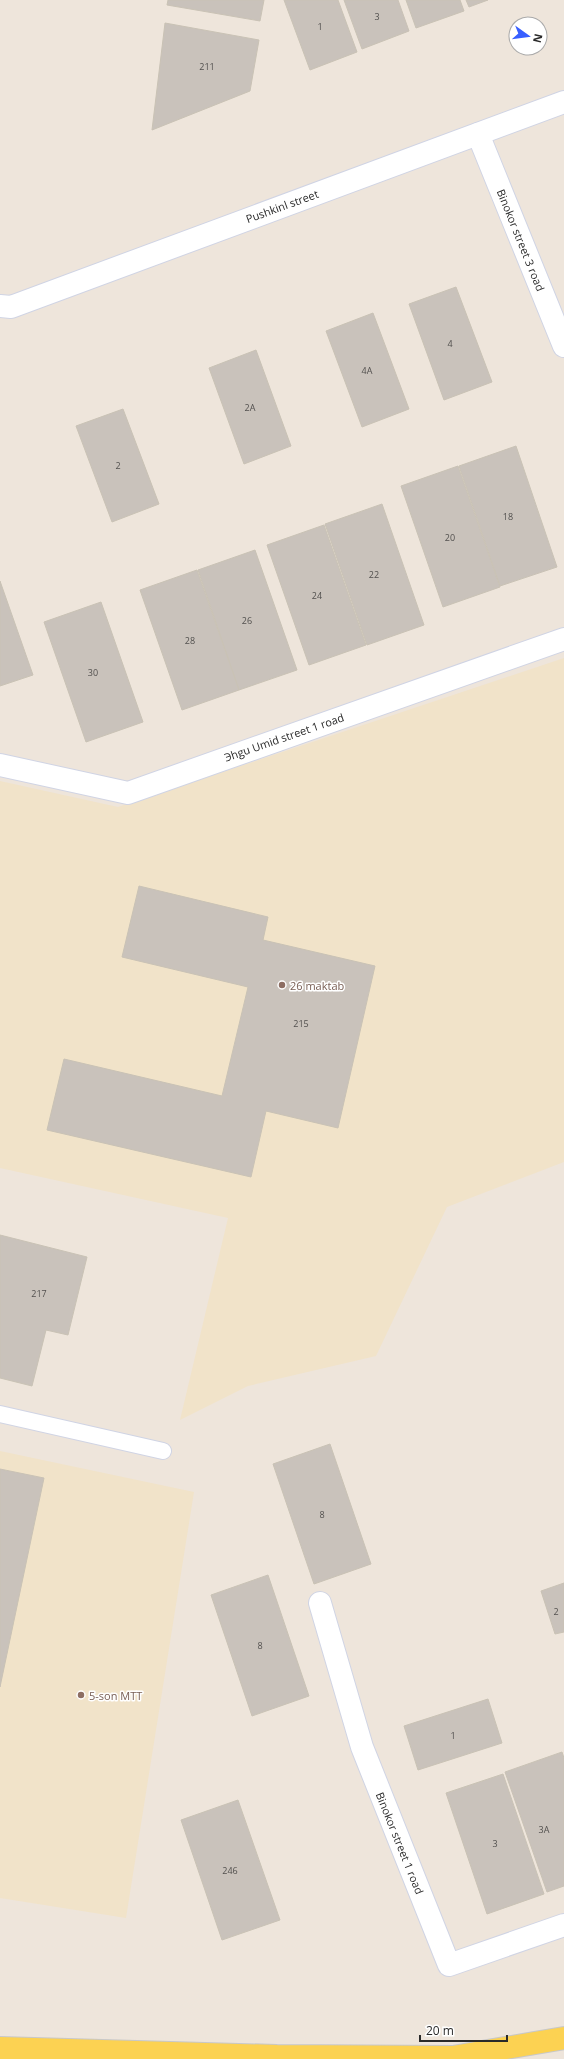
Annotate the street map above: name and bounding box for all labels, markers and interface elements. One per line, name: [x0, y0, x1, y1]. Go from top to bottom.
house number: 3: [374, 10, 380, 23]
north arrow: [508, 16, 548, 56]
house number: 1: [317, 20, 323, 33]
text: N: [530, 32, 547, 45]
house number: 211: [199, 60, 215, 73]
street label: Pushkinl street: [244, 186, 320, 226]
street label: Binokor street 3 road: [494, 187, 548, 293]
house number: 4: [447, 337, 453, 350]
house number: 4A: [362, 364, 373, 377]
house number: 2A: [245, 401, 256, 414]
house number: 2: [115, 459, 121, 472]
house number: 18: [503, 510, 513, 523]
house number: 20: [445, 531, 455, 544]
house number: 22: [369, 568, 379, 581]
house number: 24: [312, 589, 322, 602]
house number: 26: [242, 614, 252, 627]
house number: 28: [185, 634, 195, 647]
house number: 30: [88, 666, 98, 679]
street label: Эhgu Umid street 1 road: [222, 709, 346, 765]
place label: 26 maktab: [290, 978, 345, 993]
marker: 26 maktab: [277, 980, 287, 990]
house number: 215: [293, 1017, 309, 1030]
house number: 217: [31, 1287, 47, 1300]
house number: 8: [319, 1508, 325, 1521]
house number: 2: [553, 1605, 559, 1618]
house number: 8: [257, 1639, 263, 1652]
place label: 5-son MTT: [89, 1688, 142, 1703]
marker: 5-son MTT: [76, 1690, 86, 1700]
house number: 1: [450, 1729, 456, 1742]
street label: Binokor street 1 road: [373, 1790, 427, 1896]
house number: 3A: [539, 1823, 550, 1836]
house number: 3: [492, 1837, 498, 1850]
house number: 246: [222, 1864, 238, 1877]
scale bar: [420, 2017, 507, 2043]
text: 20 m: [426, 2022, 454, 2039]

